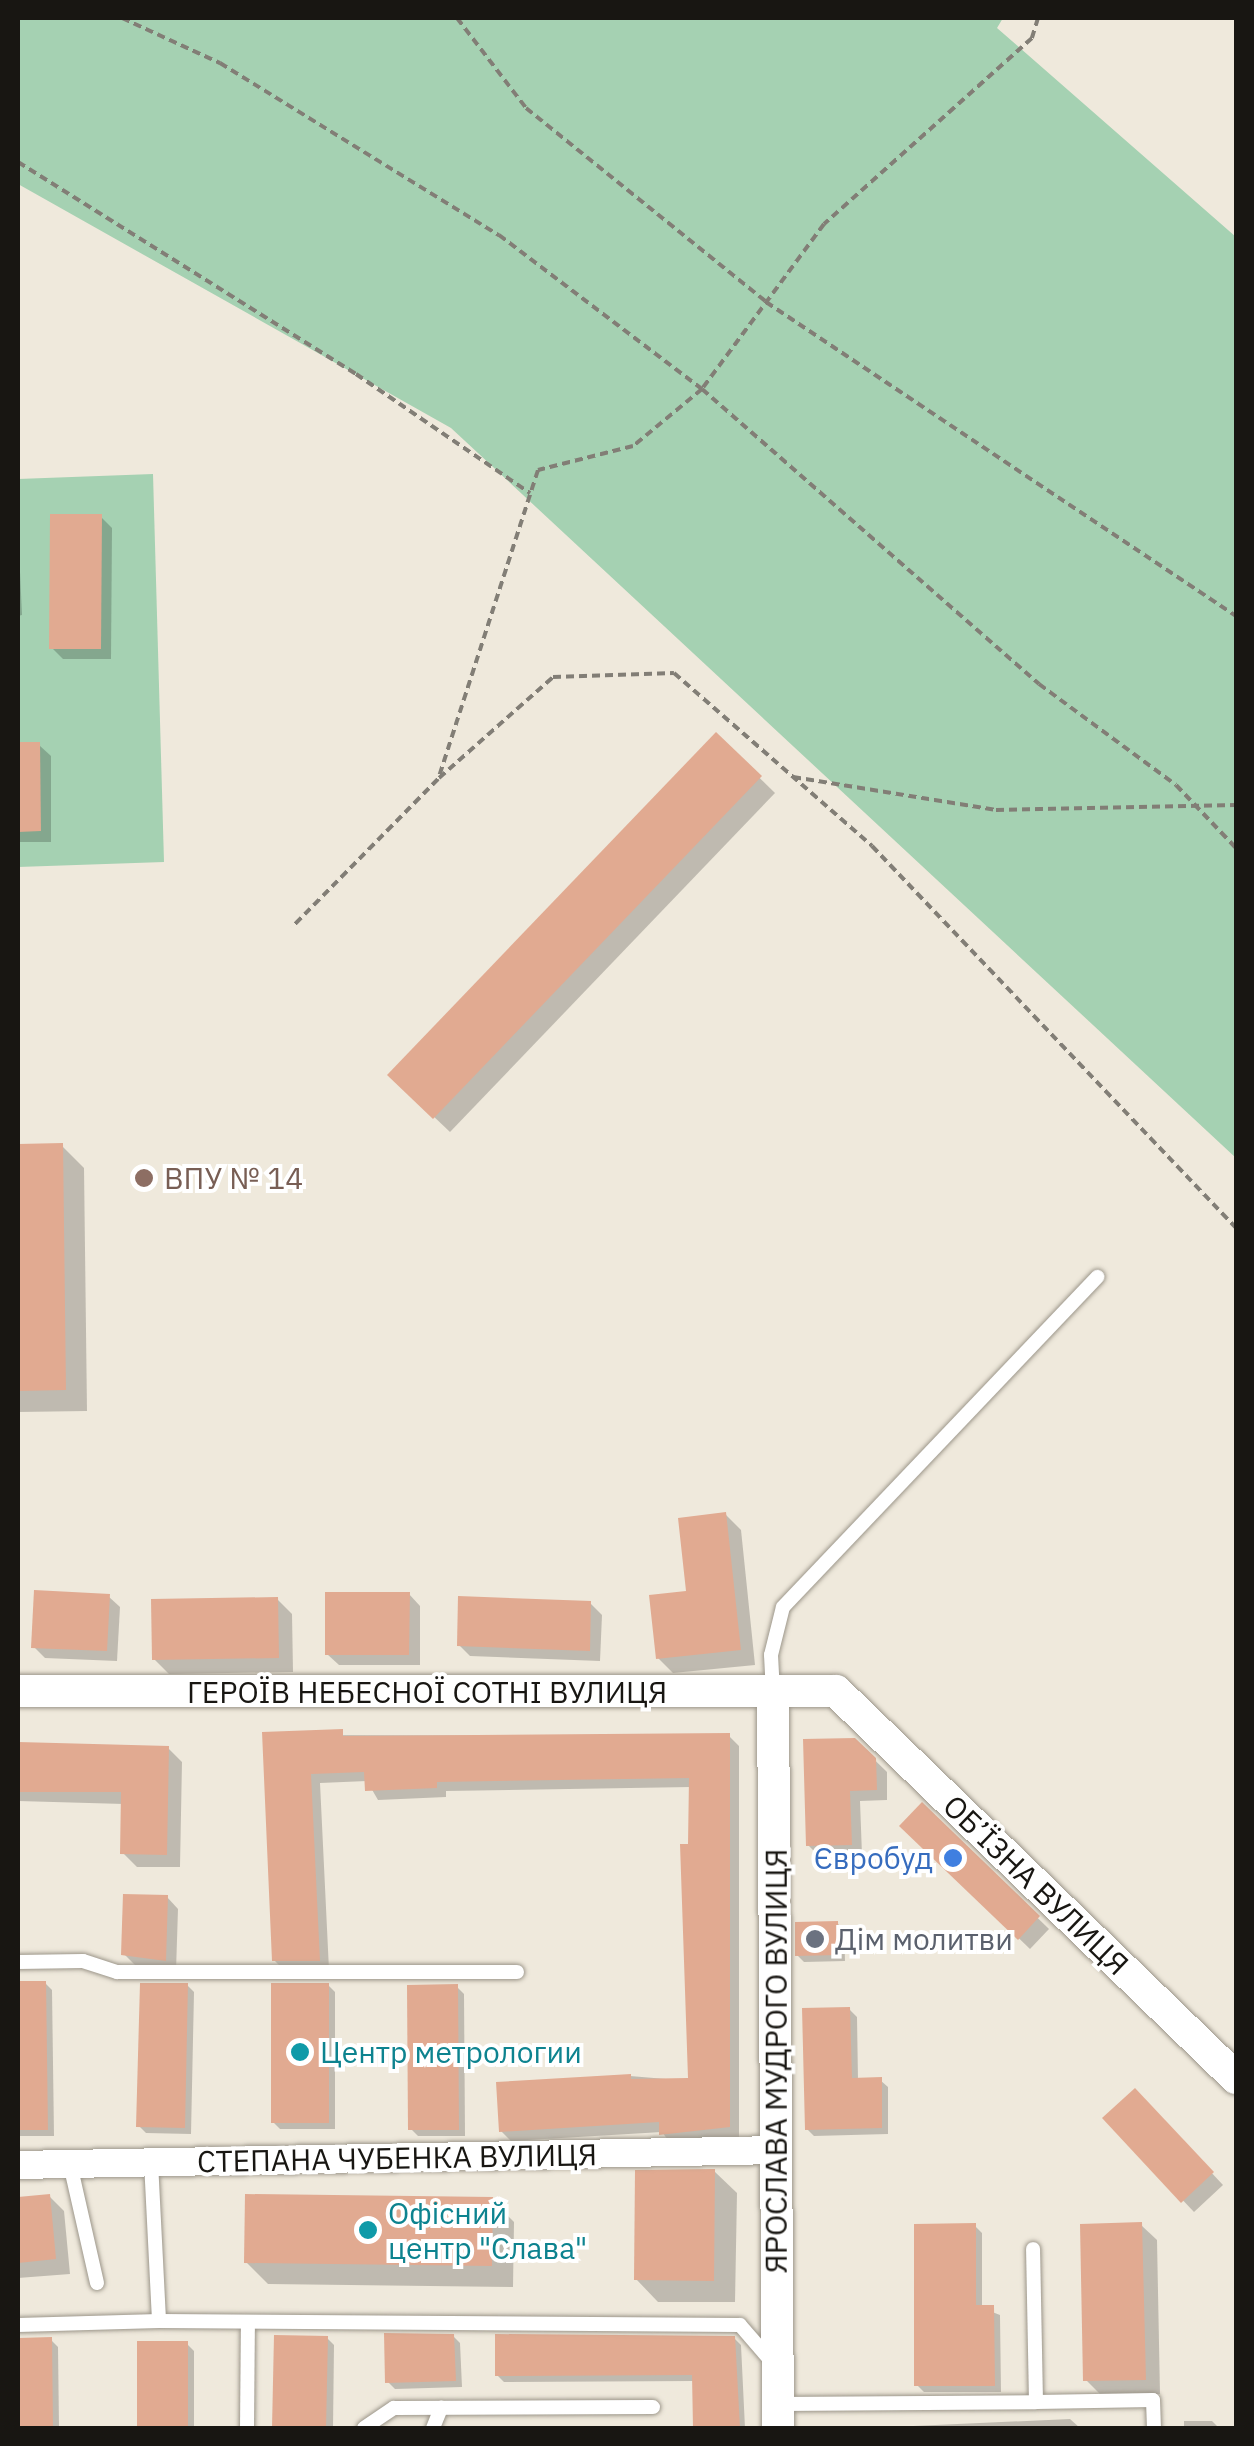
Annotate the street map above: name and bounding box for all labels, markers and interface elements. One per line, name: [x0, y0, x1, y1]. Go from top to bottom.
place label: ВПУ № 14: [164, 1160, 303, 1196]
marker: ВПУ № 14: [133, 1167, 155, 1189]
street label: ГЕРОЇВ НЕБЕСНОЇ СОТНІ ВУЛИЦЯ: [187, 1674, 667, 1710]
street label: ОБ’ЇЗНА ВУЛИЦЯ: [936, 1788, 1136, 1982]
place label: Євробуд: [814, 1840, 933, 1876]
marker: Євробуд: [942, 1847, 964, 1869]
street label: ЯРОСЛАВА МУДРОГО ВУЛИЦЯ: [758, 1849, 794, 2273]
place label: Дім молитви: [835, 1921, 1013, 1957]
marker: Дім молитви: [804, 1928, 826, 1950]
place label: Центр метрологии: [320, 2034, 582, 2070]
marker: Центр метрологии: [289, 2041, 311, 2063]
street label: СТЕПАНА ЧУБЕНКА ВУЛИЦЯ: [197, 2137, 597, 2179]
place label: Офісний центр "Слава": [388, 2195, 587, 2266]
marker: Офісний центр "Слава": [357, 2219, 379, 2241]

